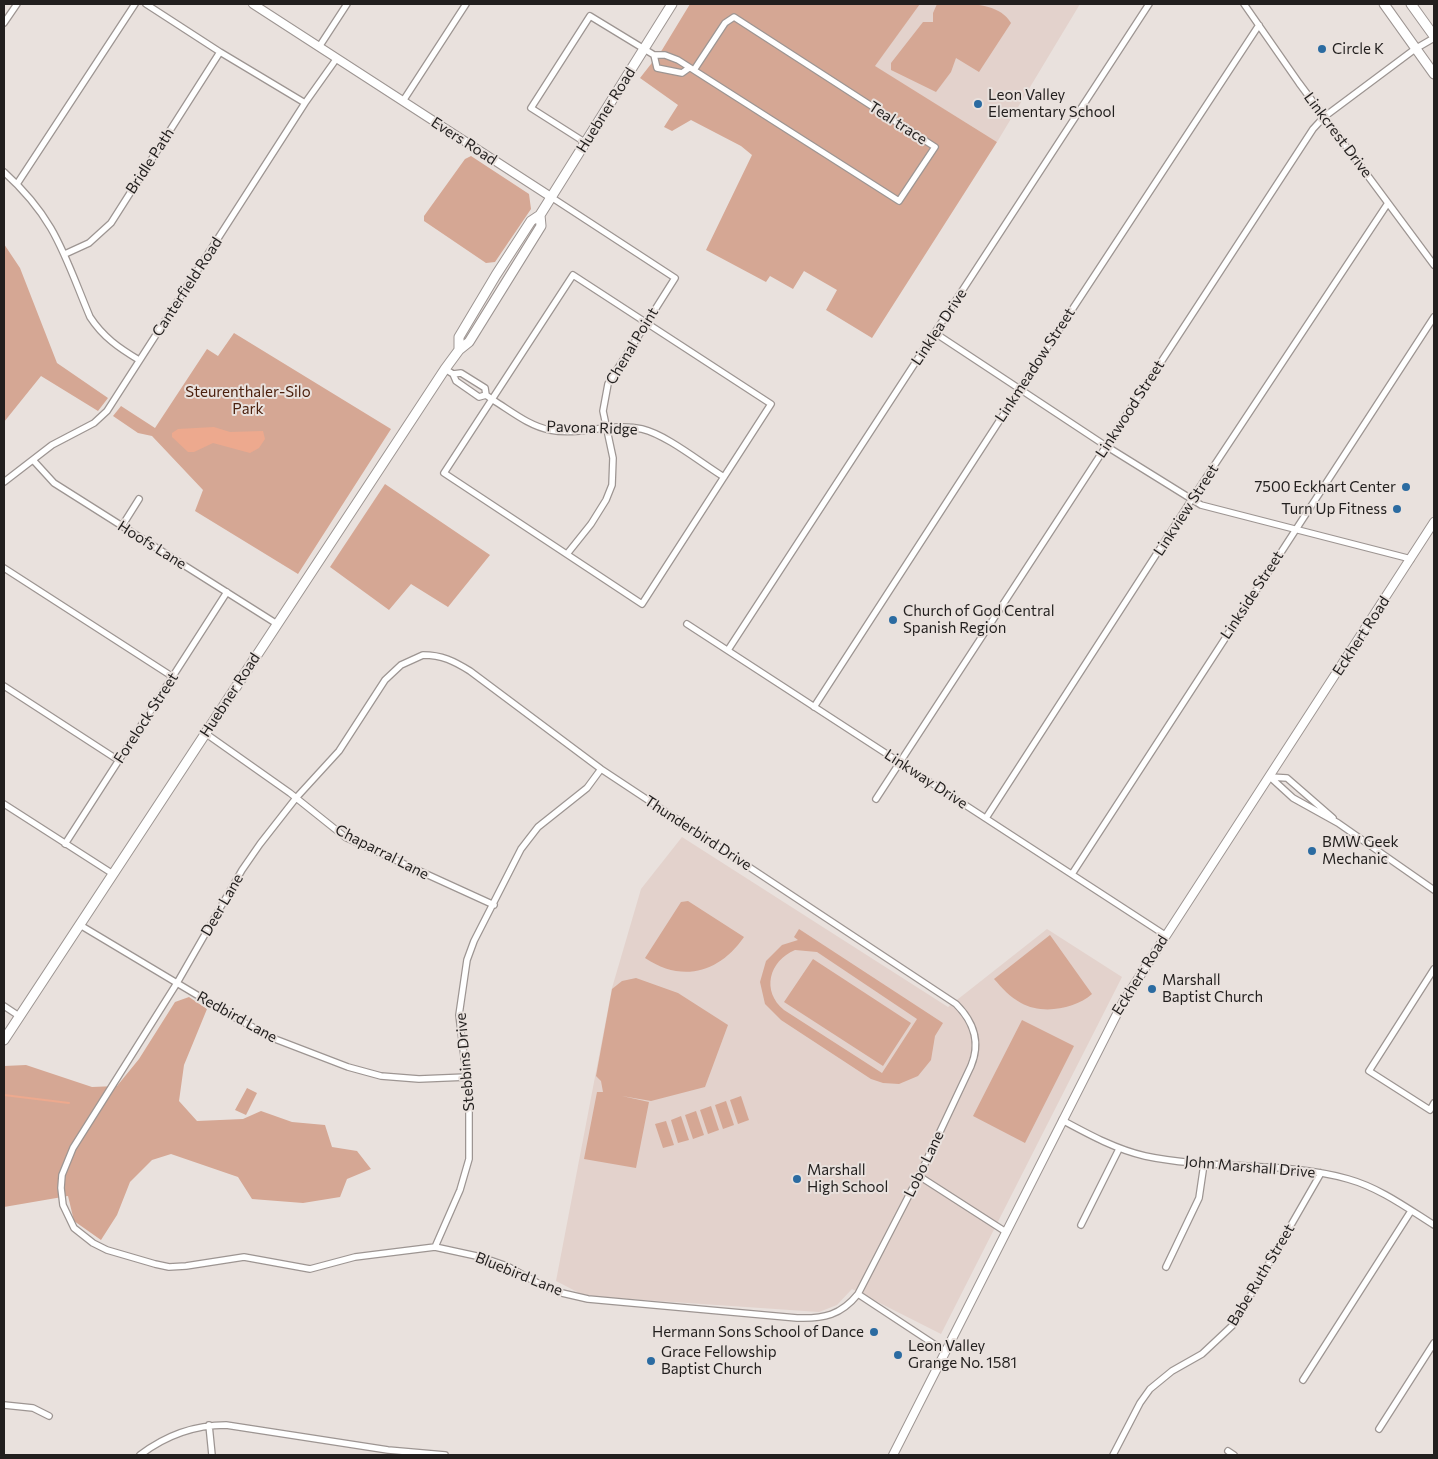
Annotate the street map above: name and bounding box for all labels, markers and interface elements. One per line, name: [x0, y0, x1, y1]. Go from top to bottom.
place label: Circle K: [1332, 40, 1384, 58]
marker: Circle K: [1316, 43, 1328, 55]
street label: Huebner Road: [573, 64, 639, 156]
place label: Leon Valley Elementary School: [988, 86, 1115, 121]
street label: Linkcrest Drive: [1300, 89, 1376, 181]
street label: Teal trace: [865, 97, 931, 149]
marker: Leon Valley Elementary School: [972, 98, 984, 110]
street label: Evers Road: [428, 113, 500, 169]
street label: Bridle Path: [122, 125, 178, 197]
street label: Canterfield Road: [148, 234, 226, 340]
street label: Linklea Drive: [908, 285, 970, 369]
street label: Chenal Point: [602, 304, 662, 388]
street label: Linkmeadow Street: [991, 304, 1079, 426]
street label: Linkwood Street: [1092, 357, 1168, 461]
park label: Steurenthaler-Silo Park: [185, 383, 311, 418]
street label: Pavona Ridge: [546, 417, 638, 439]
street label: Linkview Street: [1150, 461, 1222, 559]
place label: 7500 Eckhart Center: [1254, 478, 1396, 496]
marker: 7500 Eckhart Center: [1400, 481, 1412, 493]
place label: Turn Up Fitness: [1281, 500, 1387, 518]
marker: Turn Up Fitness: [1391, 503, 1403, 515]
street label: Hoofs Lane: [114, 517, 190, 573]
street label: Linkside Street: [1217, 547, 1287, 643]
street label: Eckhert Road: [1329, 593, 1393, 679]
place label: Church of God Central Spanish Region: [903, 602, 1054, 637]
marker: Church of God Central Spanish Region: [887, 614, 899, 626]
street label: Huebner Road: [196, 650, 264, 740]
street label: Forelock Street: [110, 669, 182, 767]
street label: Linkway Drive: [881, 745, 971, 813]
street label: Thunderbird Drive: [641, 792, 755, 874]
street label: Chaparral Lane: [332, 821, 432, 883]
place label: BMW Geek Mechanic: [1322, 833, 1399, 868]
marker: BMW Geek Mechanic: [1306, 845, 1318, 857]
street label: Deer Lane: [197, 871, 247, 939]
street label: Eckhert Road: [1108, 932, 1172, 1018]
place label: Marshall Baptist Church: [1162, 971, 1263, 1006]
marker: Marshall Baptist Church: [1146, 983, 1158, 995]
street label: Redbird Lane: [194, 988, 280, 1046]
street label: Stebbins Drive: [452, 1012, 478, 1112]
street label: Lobo Lane: [900, 1128, 948, 1200]
street label: John Marshall Drive: [1184, 1152, 1316, 1182]
place label: Marshall High School: [807, 1161, 888, 1196]
marker: Marshall High School: [791, 1173, 803, 1185]
street label: Babe Ruth Street: [1224, 1221, 1298, 1329]
street label: Bluebird Lane: [473, 1248, 565, 1300]
place label: Hermann Sons School of Dance: [652, 1323, 864, 1341]
marker: Hermann Sons School of Dance: [868, 1326, 880, 1338]
place label: Leon Valley Grange No. 1581: [908, 1337, 1017, 1372]
place label: Grace Fellowship Baptist Church: [661, 1343, 777, 1378]
marker: Leon Valley Grange No. 1581: [892, 1349, 904, 1361]
marker: Grace Fellowship Baptist Church: [645, 1355, 657, 1367]

